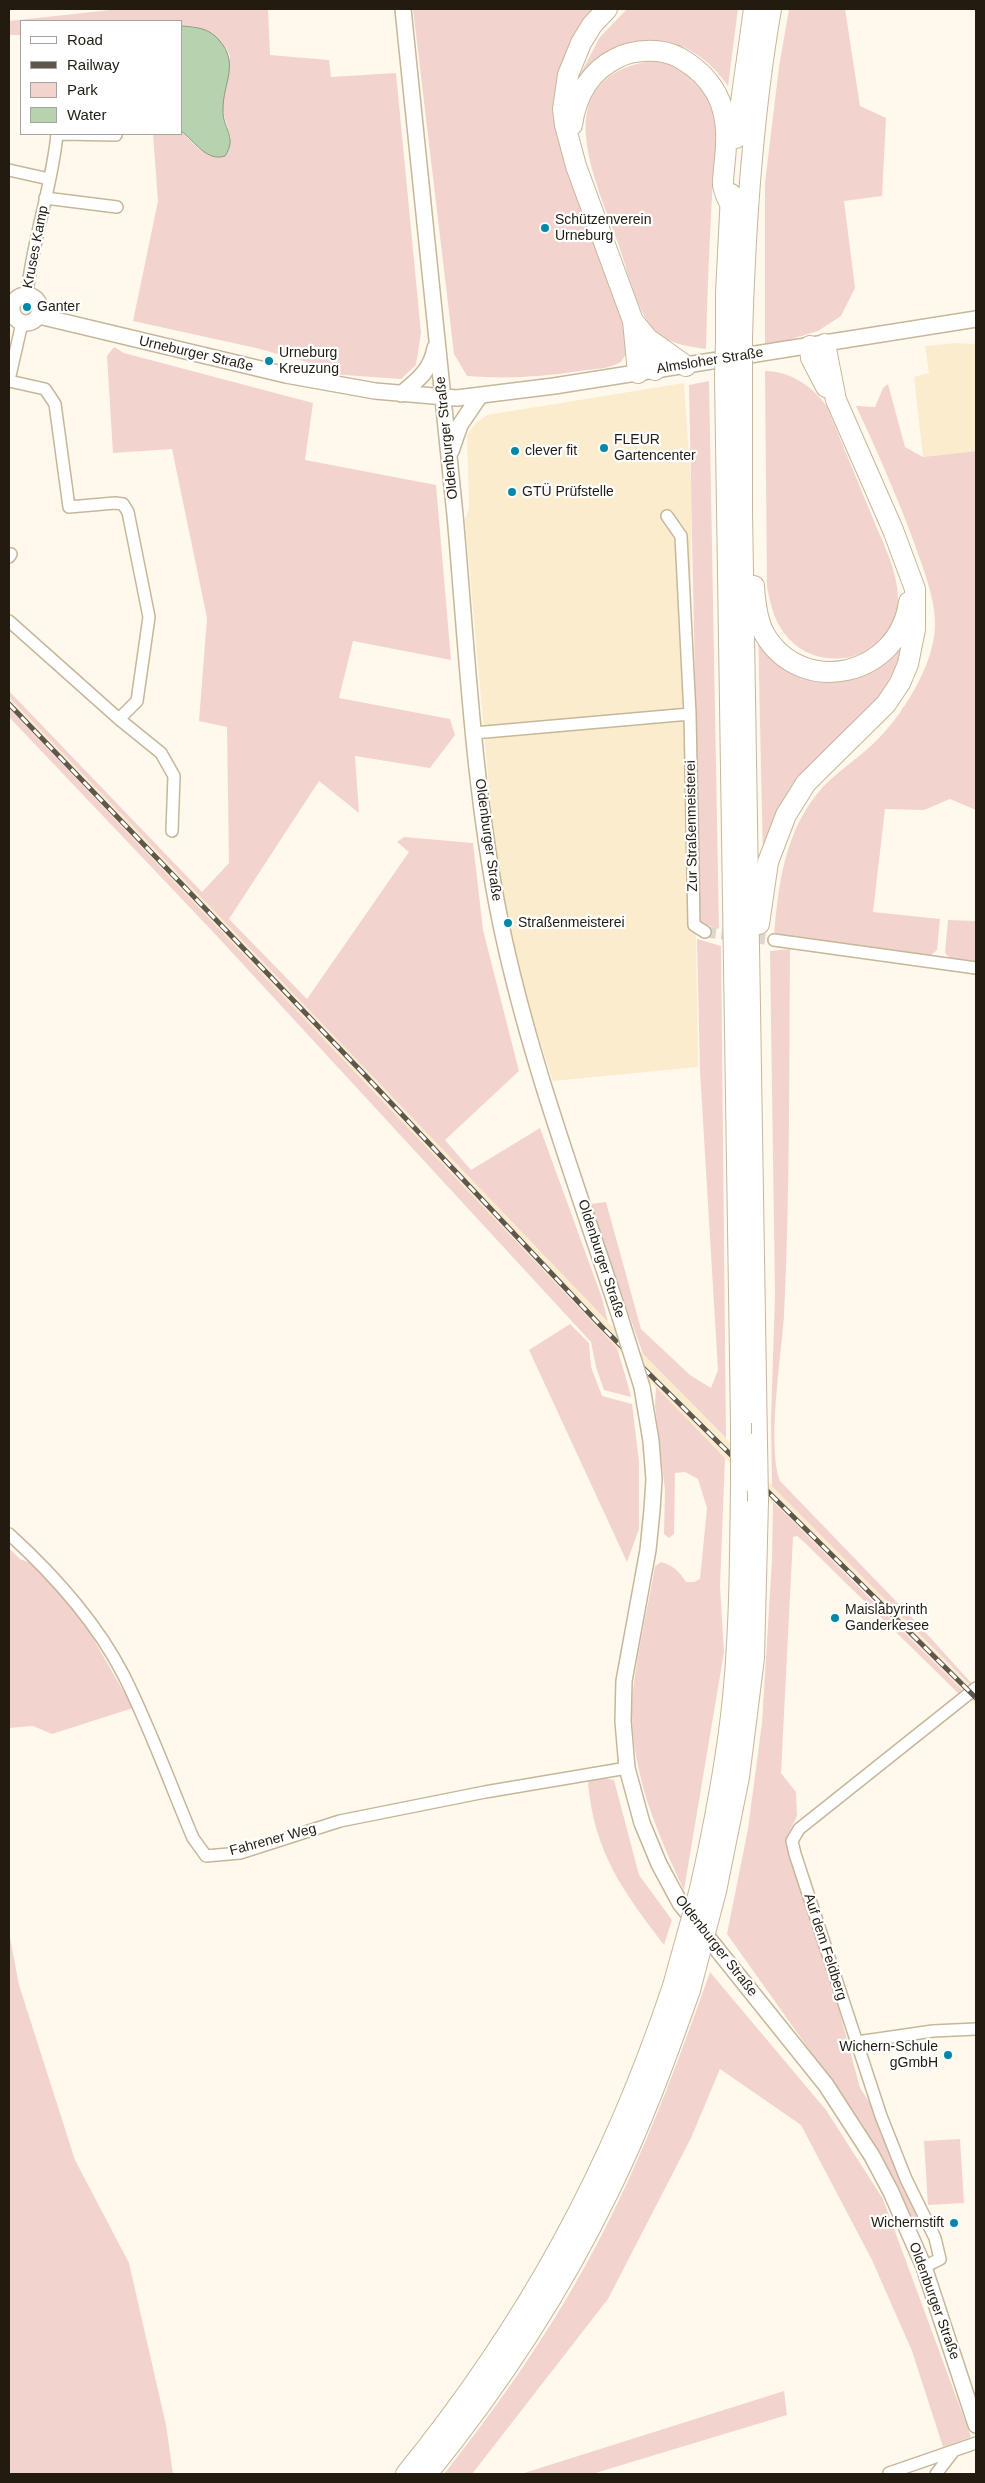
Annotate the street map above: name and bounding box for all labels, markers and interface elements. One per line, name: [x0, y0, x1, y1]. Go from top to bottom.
legend: [20, 20, 182, 135]
text: Road: [67, 31, 103, 48]
text: Railway: [67, 56, 120, 73]
text: Park: [67, 81, 98, 98]
text: Water: [67, 106, 106, 123]
street label: Kruses Kamp: [20, 204, 52, 290]
place label: Schützenverein Urneburg: [555, 212, 652, 244]
marker: Schützenverein Urneburg: [539, 222, 551, 234]
place label: Ganter: [37, 299, 80, 315]
marker: Ganter: [21, 301, 33, 313]
street label: Urneburger Straße: [137, 333, 255, 375]
street label: Almsloher Straße: [655, 344, 765, 378]
place label: Urneburg Kreuzung: [279, 345, 339, 378]
marker: Urneburg Kreuzung: [263, 355, 275, 367]
street label: Oldenburger Straße: [432, 376, 462, 500]
place label: FLEUR Gartencenter: [614, 432, 696, 464]
marker: FLEUR Gartencenter: [598, 442, 610, 454]
place label: clever fit: [525, 443, 577, 459]
marker: clever fit: [509, 445, 521, 457]
place label: GTÜ Prüfstelle: [522, 484, 614, 500]
marker: GTÜ Prüfstelle: [506, 486, 518, 498]
street label: Zur Straßenmeisterei: [682, 760, 702, 892]
street label: Oldenburger Straße: [471, 778, 505, 902]
place label: Straßenmeisterei: [518, 915, 625, 931]
marker: Straßenmeisterei: [502, 917, 514, 929]
street label: Oldenburger Straße: [574, 1198, 628, 1320]
place label: Maislabyrinth Ganderkesee: [845, 1602, 929, 1634]
marker: Maislabyrinth Ganderkesee: [829, 1612, 841, 1624]
street label: Fahrener Weg: [228, 1820, 318, 1860]
street label: Auf dem Feldberg: [800, 1891, 850, 2003]
street label: Oldenburger Straße: [671, 1892, 761, 2000]
place label: Wichern-Schule gGmbH: [839, 2039, 938, 2072]
marker: Wichern-Schule gGmbH: [942, 2049, 954, 2061]
place label: Wichernstift: [871, 2215, 944, 2231]
marker: Wichernstift: [948, 2217, 960, 2229]
street label: Oldenburger Straße: [905, 2240, 963, 2362]

